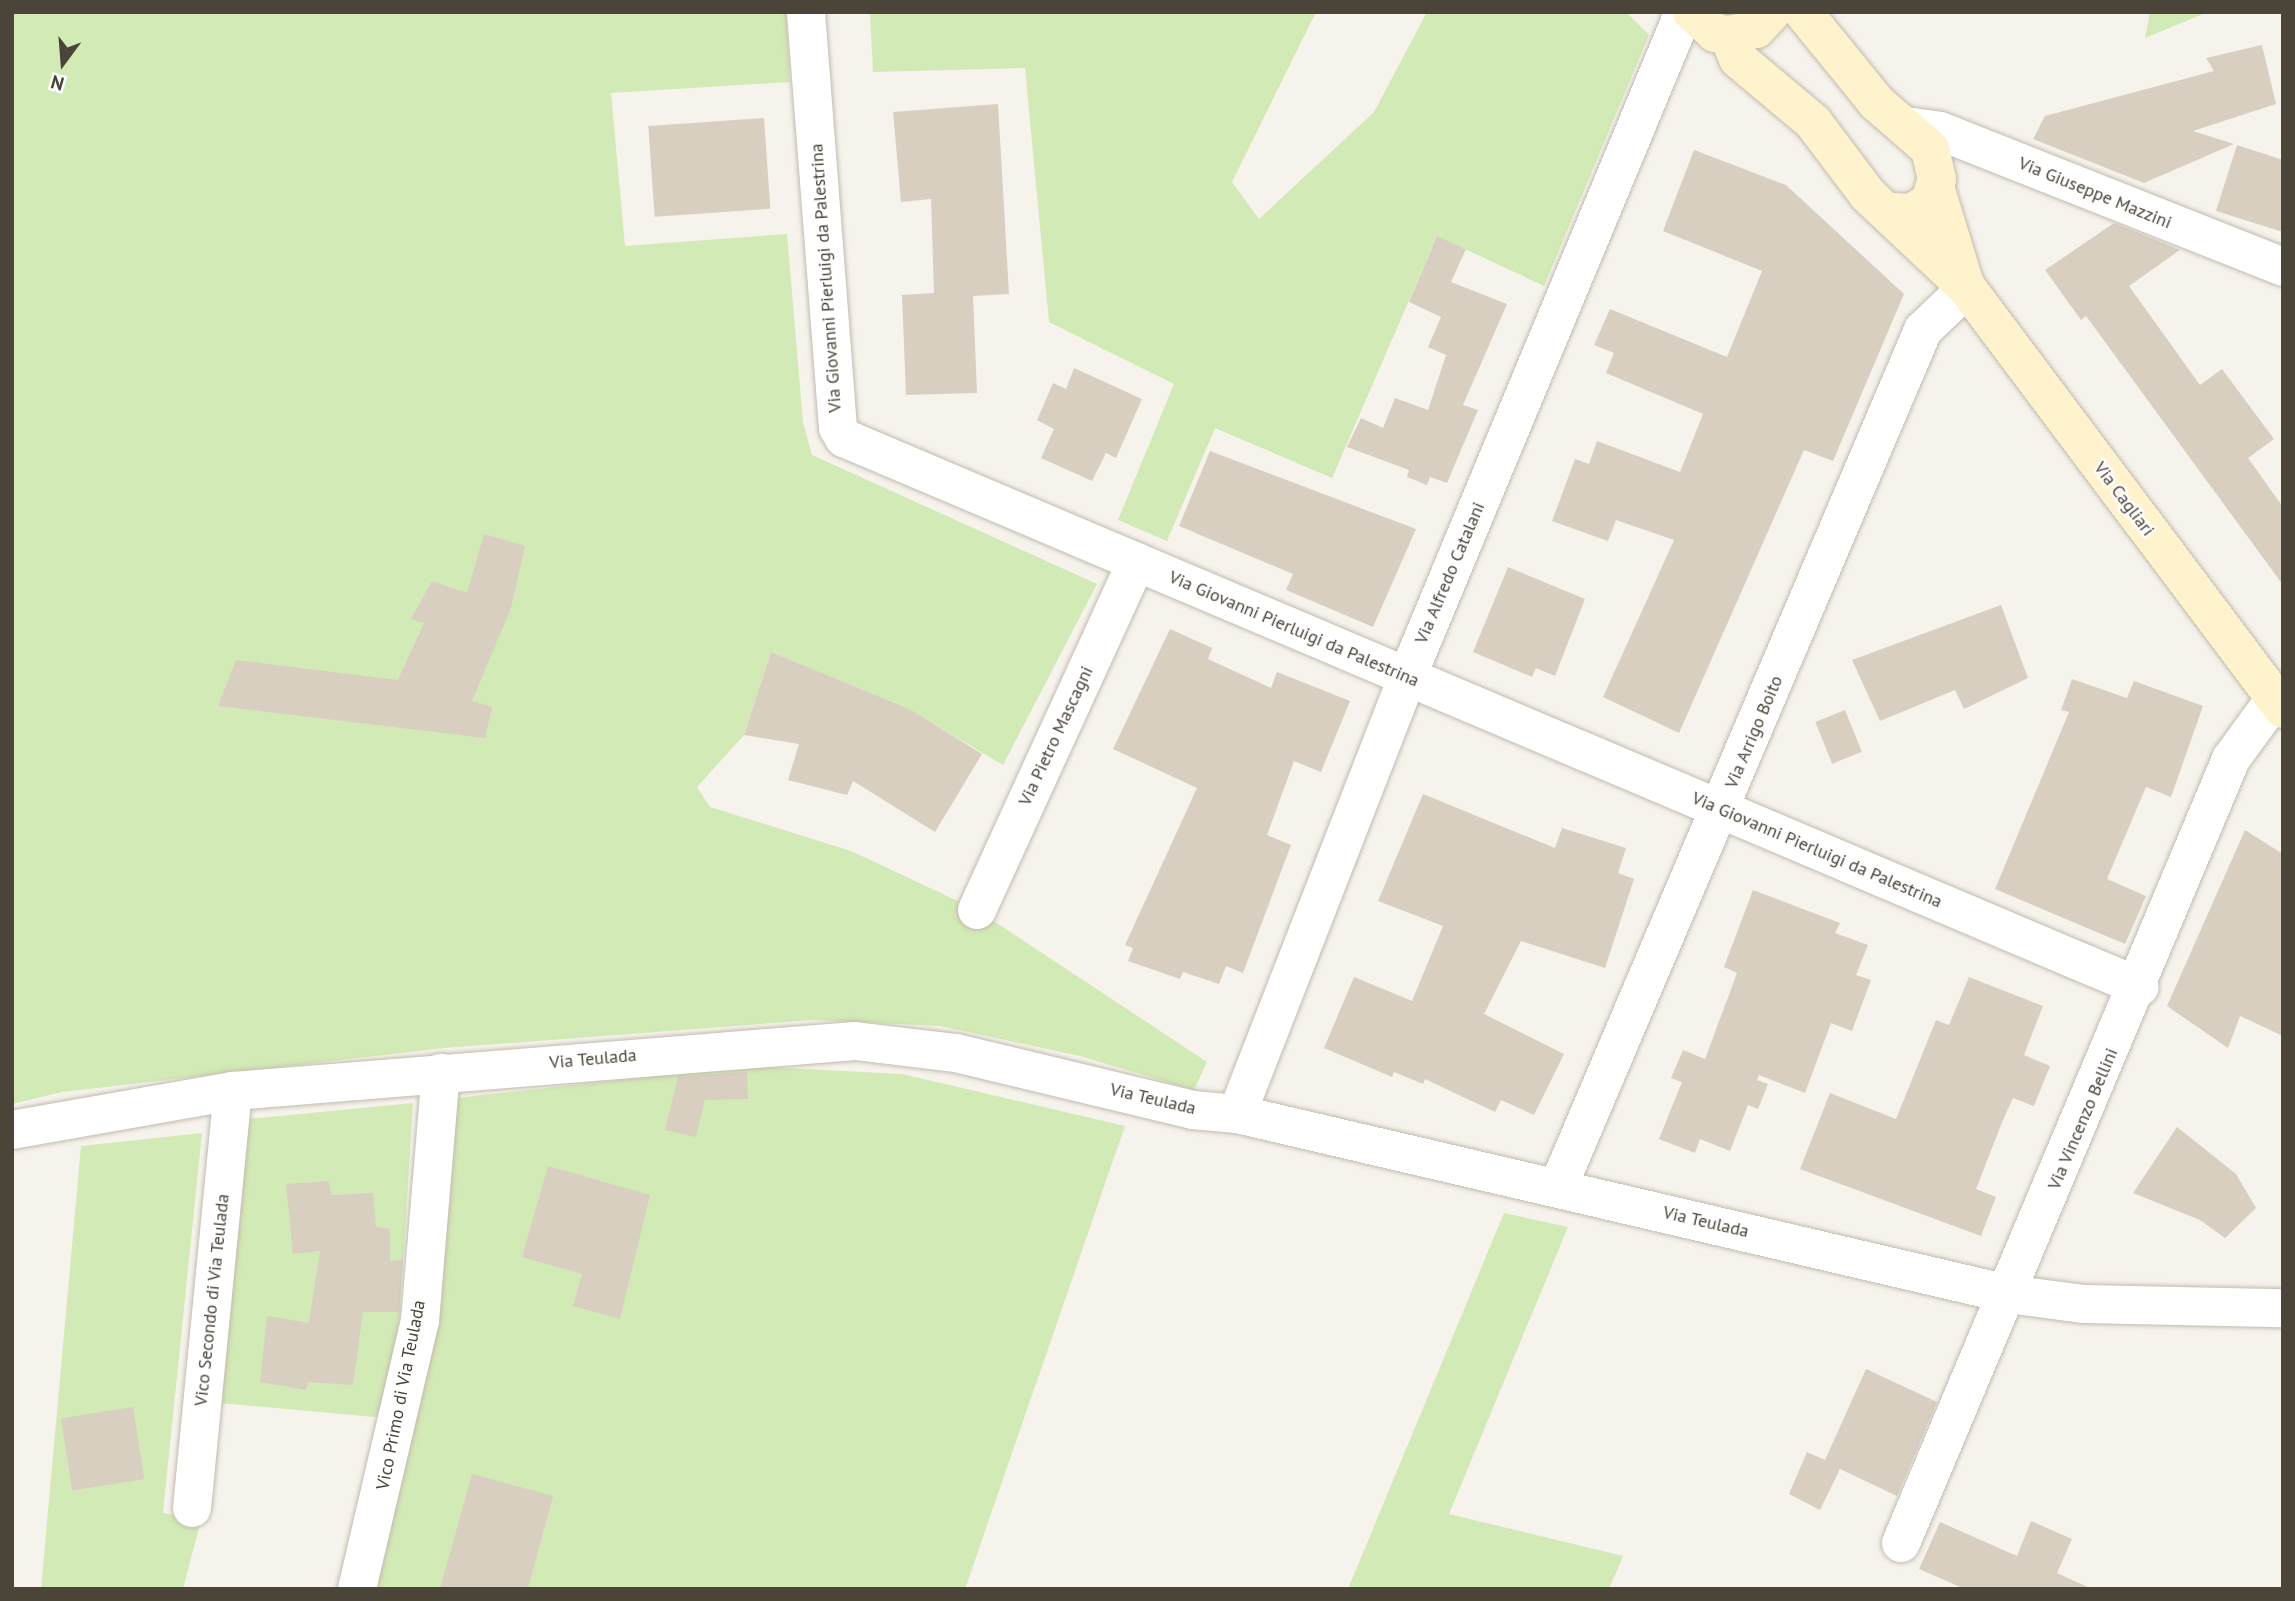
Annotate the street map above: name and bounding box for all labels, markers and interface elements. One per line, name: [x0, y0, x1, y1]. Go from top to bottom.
north arrow: [28, 28, 98, 98]
text: N: [48, 70, 67, 96]
street label: Via Giovanni Pierluigi da Palestrina: [806, 143, 846, 413]
street label: Via Giuseppe Mazzini: [2015, 152, 2175, 234]
street label: Via Cagliari: [2089, 458, 2159, 540]
street label: Via Alfredo Catalani: [1410, 499, 1490, 647]
street label: Via Giovanni Pierluigi da Palestrina: [1166, 566, 1422, 692]
street label: Via Pietro Mascagni: [1014, 663, 1098, 809]
street label: Via Arrigo Boito: [1720, 672, 1788, 792]
street label: Via Giovanni Pierluigi da Palestrina: [1689, 787, 1945, 913]
street label: Via Teulada: [548, 1044, 638, 1074]
street label: Via Vincenzo Bellini: [2043, 1045, 2123, 1193]
street label: Via Teulada: [1108, 1079, 1198, 1119]
street label: Vico Secondo di Via Teulada: [190, 1192, 234, 1408]
street label: Via Teulada: [1661, 1202, 1751, 1242]
street label: Vico Primo di Via Teulada: [372, 1298, 430, 1492]

